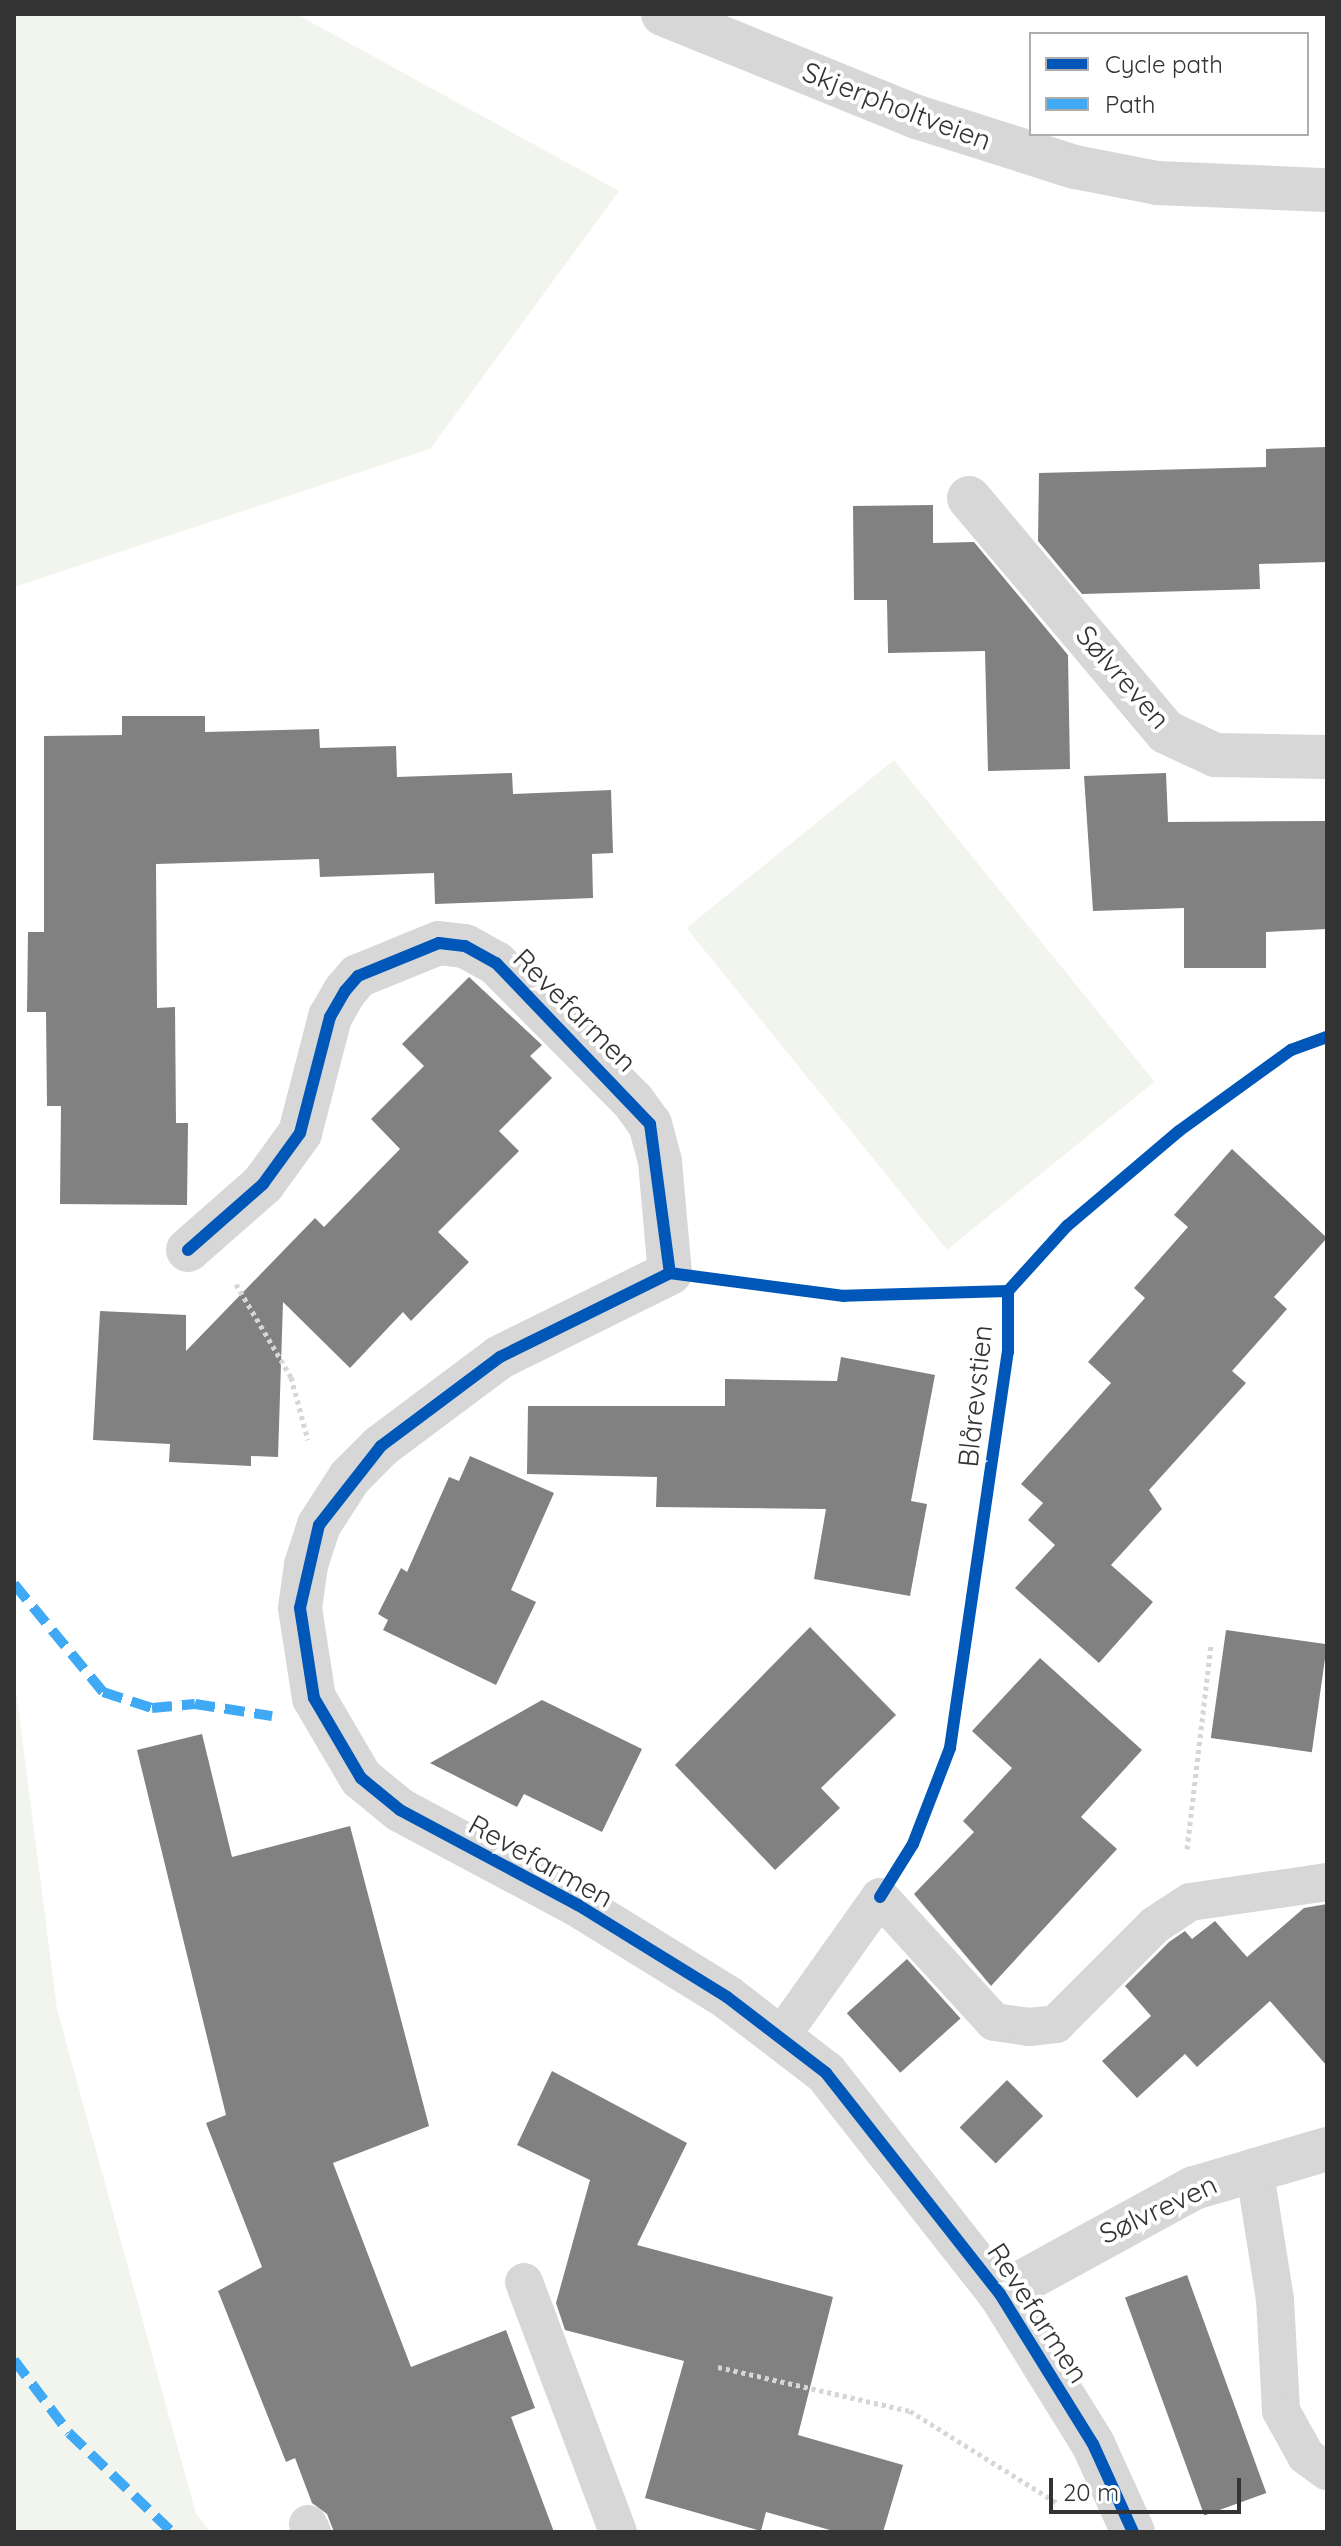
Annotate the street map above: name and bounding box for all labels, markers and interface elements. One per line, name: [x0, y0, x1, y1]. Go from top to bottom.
legend: [1029, 32, 1309, 136]
text: Cycle path: [1105, 49, 1223, 79]
street label: Skjerpholtveien: [798, 55, 996, 157]
text: Path: [1105, 89, 1156, 119]
street label: Sølvreven: [1069, 619, 1177, 735]
street label: Revefarmen: [506, 941, 644, 1079]
street label: Blårevstien: [951, 1323, 999, 1469]
street label: Revefarmen: [463, 1807, 619, 1915]
street label: Sølvreven: [1094, 2167, 1222, 2251]
street label: Revefarmen: [980, 2237, 1096, 2389]
scale bar: [1053, 2462, 1245, 2512]
text: 20 m: [1063, 2477, 1119, 2507]

